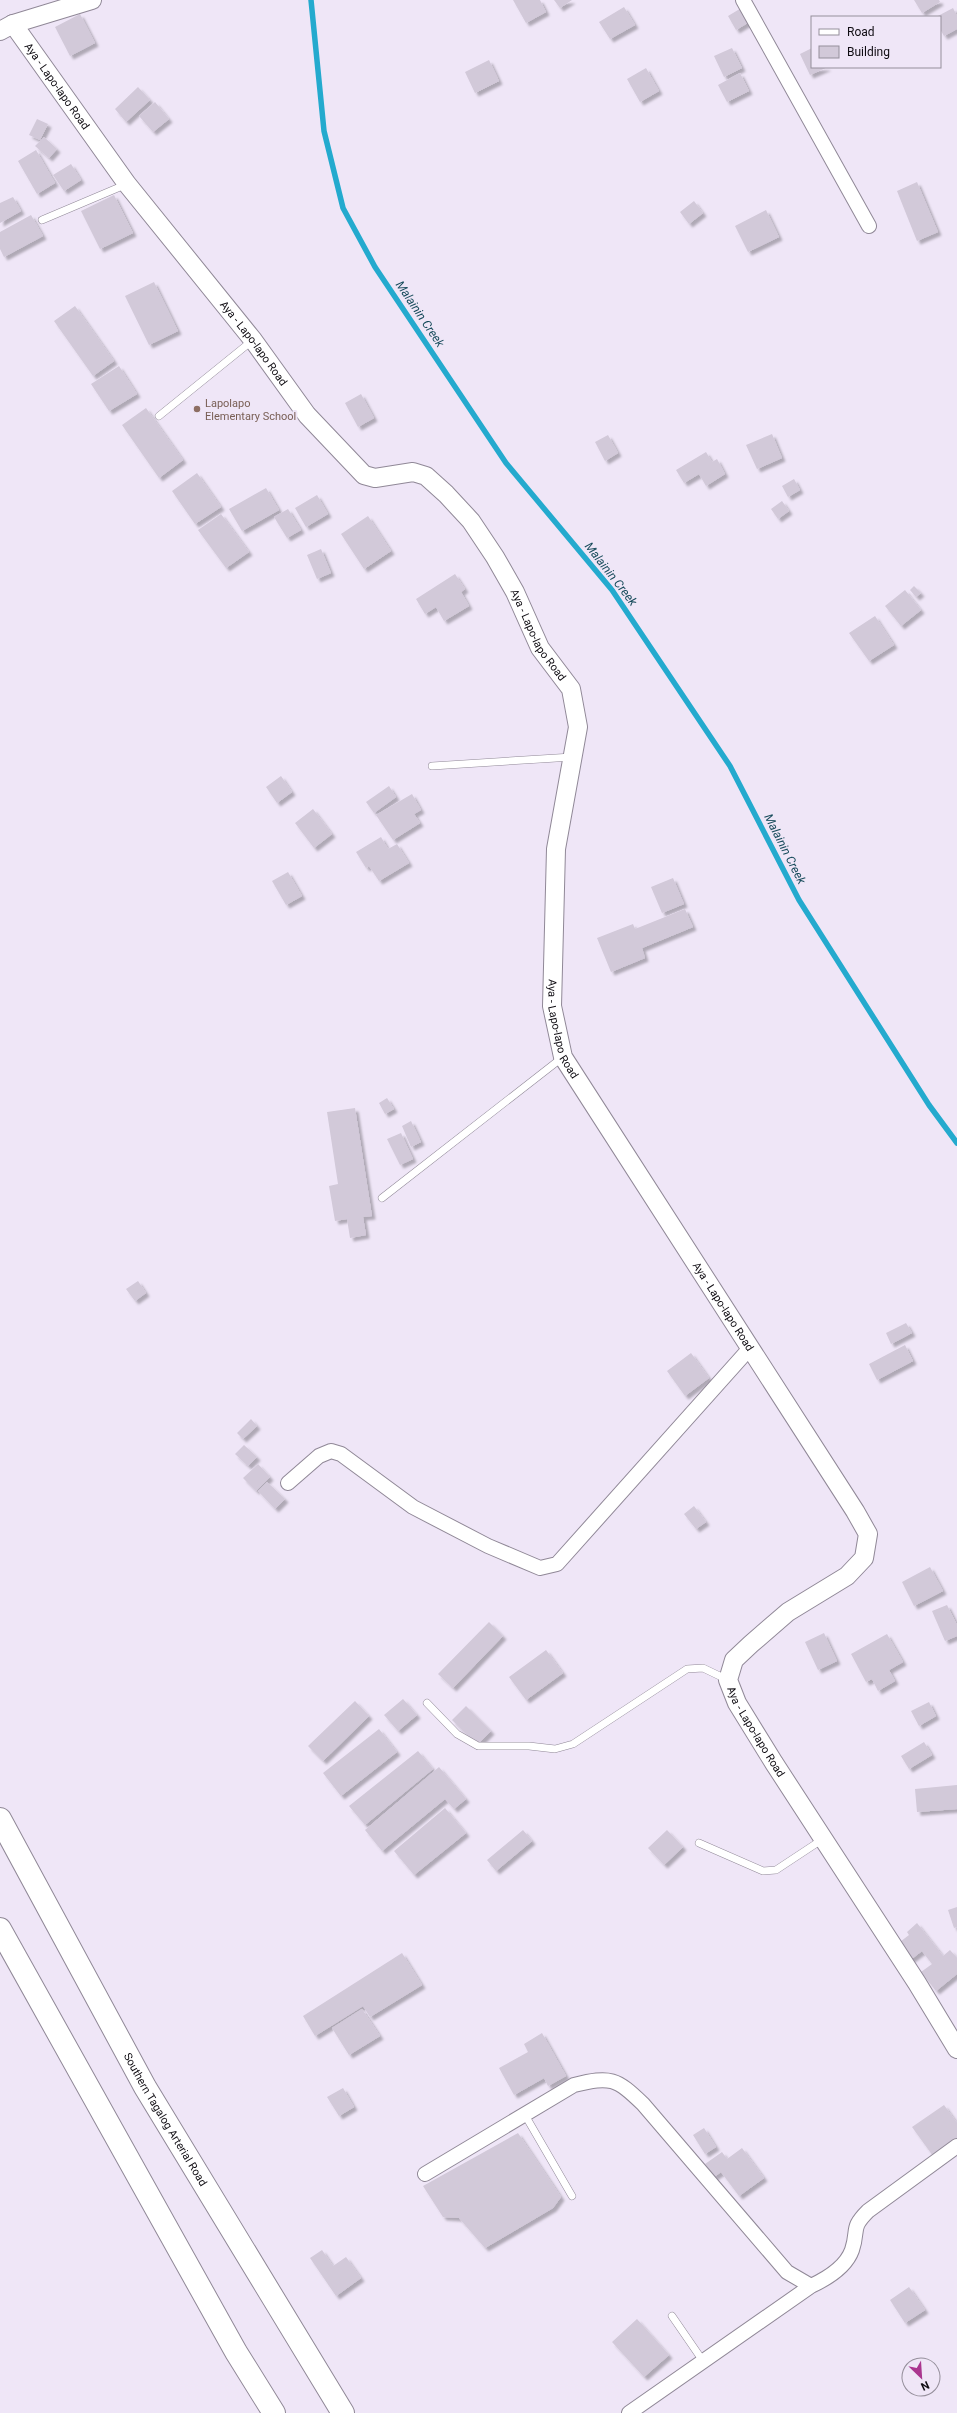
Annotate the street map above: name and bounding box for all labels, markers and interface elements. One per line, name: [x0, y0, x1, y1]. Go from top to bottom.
legend: [811, 16, 941, 68]
text: Road: [847, 25, 875, 39]
street label: Aya - Lapo-lapo Road: [22, 40, 92, 132]
text: Building: [847, 45, 890, 59]
water label: Malainin Creek: [393, 278, 448, 351]
street label: Aya - Lapo-lapo Road: [217, 298, 290, 388]
place label: Lapolapo Elementary School: [205, 397, 296, 423]
marker: Lapolapo Elementary School: [192, 404, 202, 414]
water label: Malainin Creek: [582, 539, 641, 609]
street label: Aya - Lapo-lapo Road: [508, 587, 569, 683]
water label: Malainin Creek: [761, 812, 809, 887]
street label: Aya - Lapo-lapo Road: [546, 979, 581, 1081]
street label: Aya - Lapo-lapo Road: [690, 1260, 757, 1353]
street label: Aya - Lapo-lapo Road: [725, 1685, 788, 1779]
street label: Southern Tagalog Arterial Road: [121, 2051, 210, 2188]
north arrow: [901, 2357, 941, 2397]
text: N: [919, 2378, 931, 2393]

